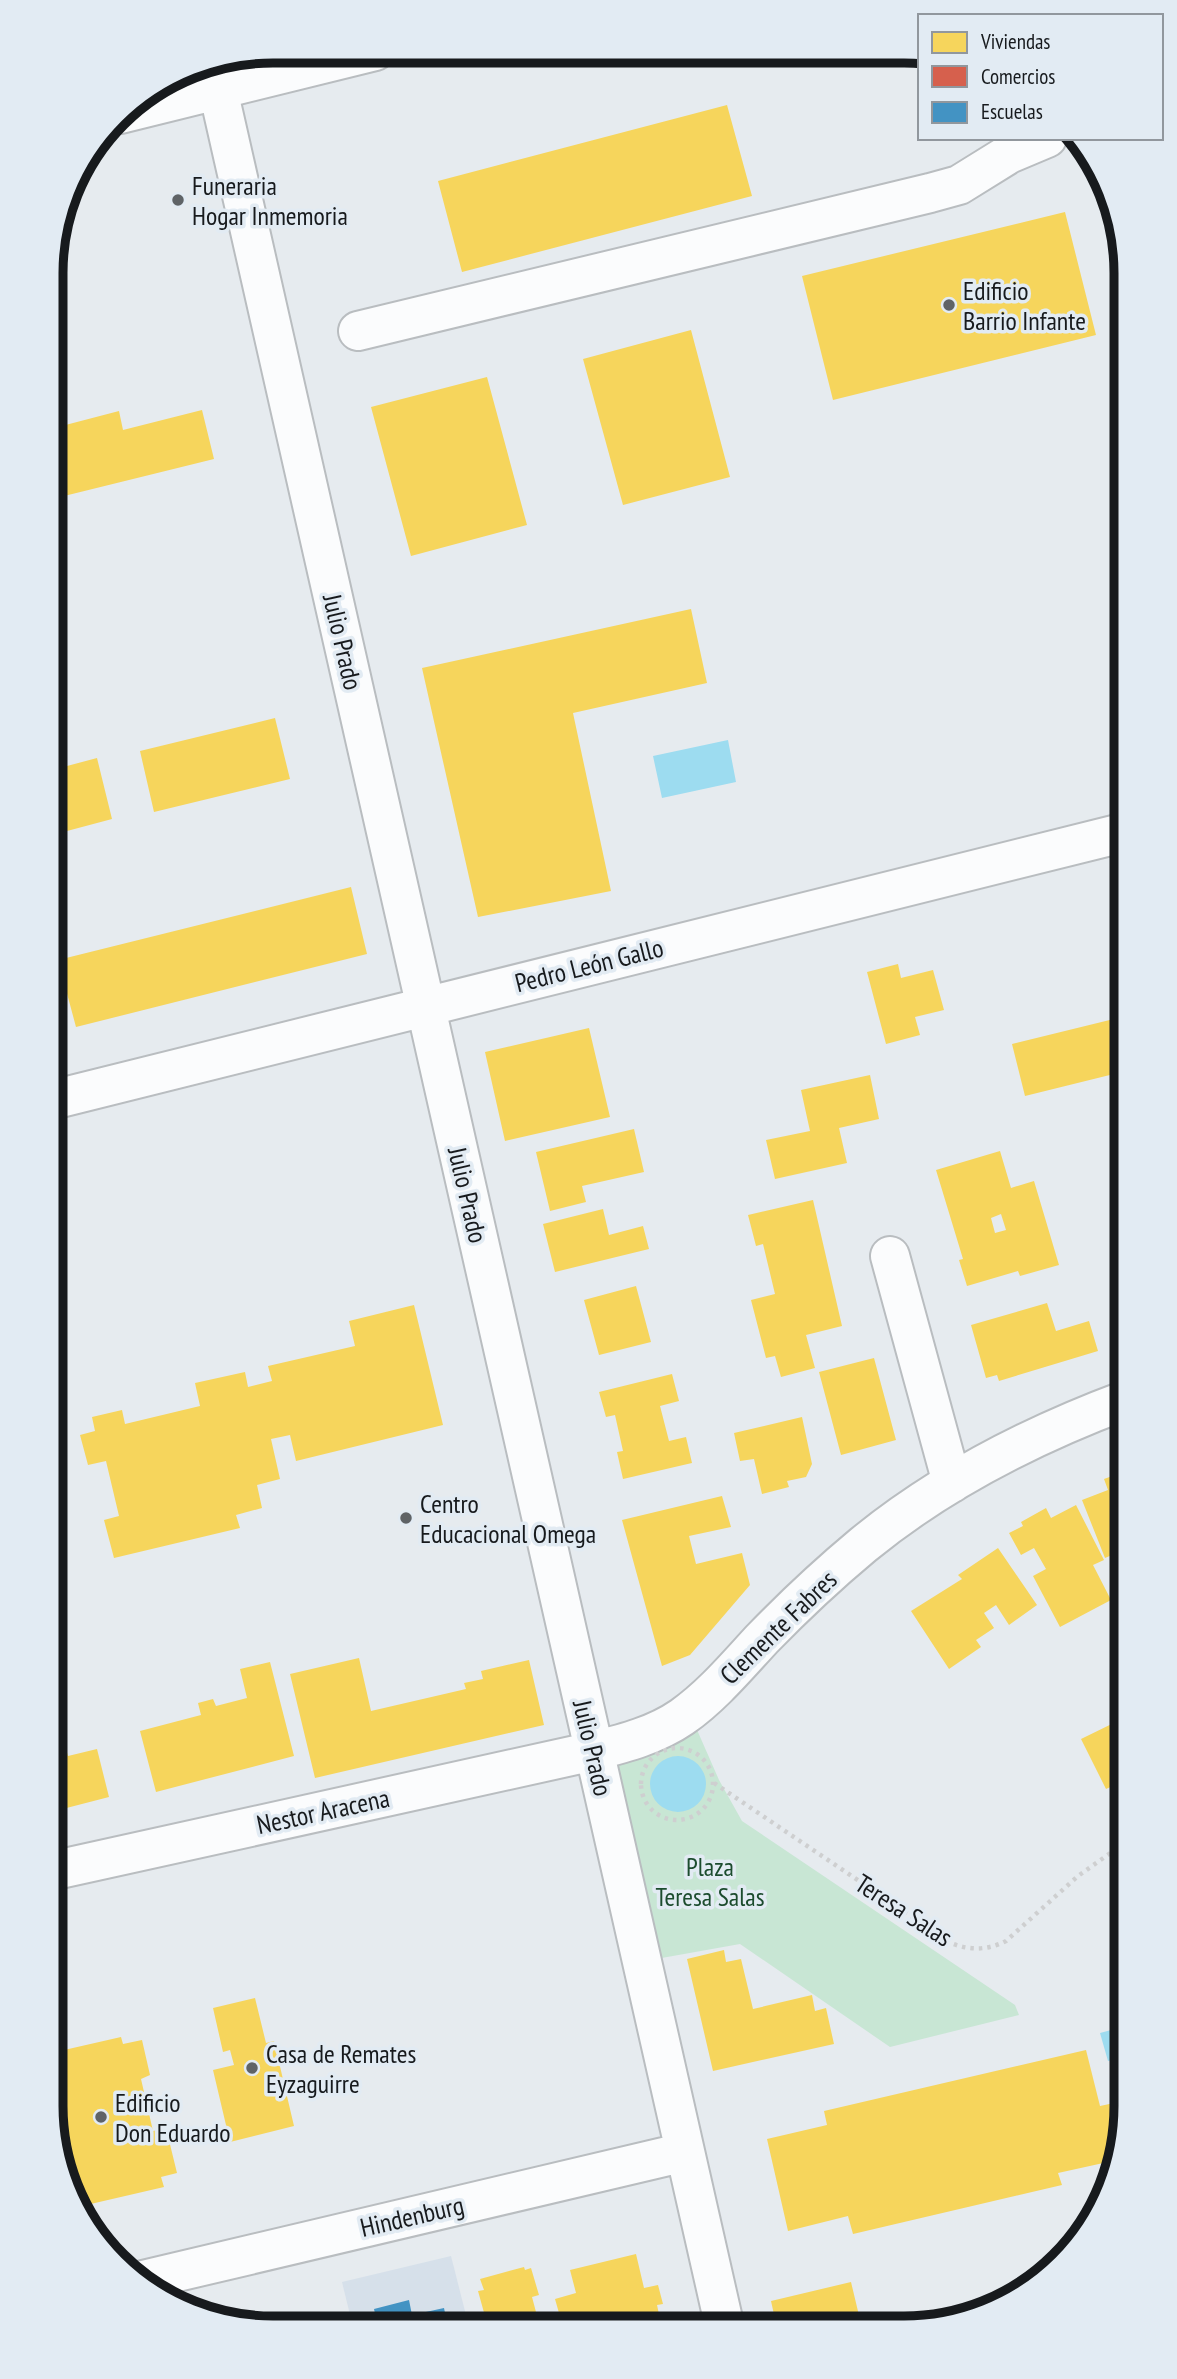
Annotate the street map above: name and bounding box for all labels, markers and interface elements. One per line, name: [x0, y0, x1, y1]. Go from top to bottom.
legend: [918, 14, 1163, 140]
text: Viviendas: [980, 28, 1050, 55]
text: Comercios: [981, 63, 1055, 90]
text: Escuelas: [981, 98, 1043, 125]
place label: Funeraria Hogar Inmemoria: [192, 169, 348, 232]
marker: Funeraria Hogar Inmemoria: [170, 192, 186, 208]
place label: Edificio Barrio Infante: [963, 274, 1086, 337]
marker: Edificio Barrio Infante: [941, 297, 957, 313]
street label: Julio Prado: [316, 590, 370, 693]
street label: Pedro León Gallo: [511, 931, 667, 999]
street label: Julio Prado: [441, 1143, 495, 1246]
place label: Centro Educacional Omega: [420, 1487, 596, 1550]
marker: Centro Educacional Omega: [398, 1510, 414, 1526]
street label: Clemente Fabres: [713, 1563, 843, 1691]
street label: Julio Prado: [566, 1696, 620, 1799]
street label: Nestor Aracena: [254, 1781, 392, 1841]
park label: Plaza Teresa Salas: [655, 1850, 765, 1913]
street label: Teresa Salas: [849, 1866, 959, 1954]
place label: Casa de Remates Eyzaguirre: [266, 2037, 416, 2100]
marker: Casa de Remates Eyzaguirre: [244, 2060, 260, 2076]
place label: Edificio Don Eduardo: [115, 2086, 231, 2149]
marker: Edificio Don Eduardo: [93, 2109, 109, 2125]
street label: Hindenburg: [357, 2188, 467, 2244]

